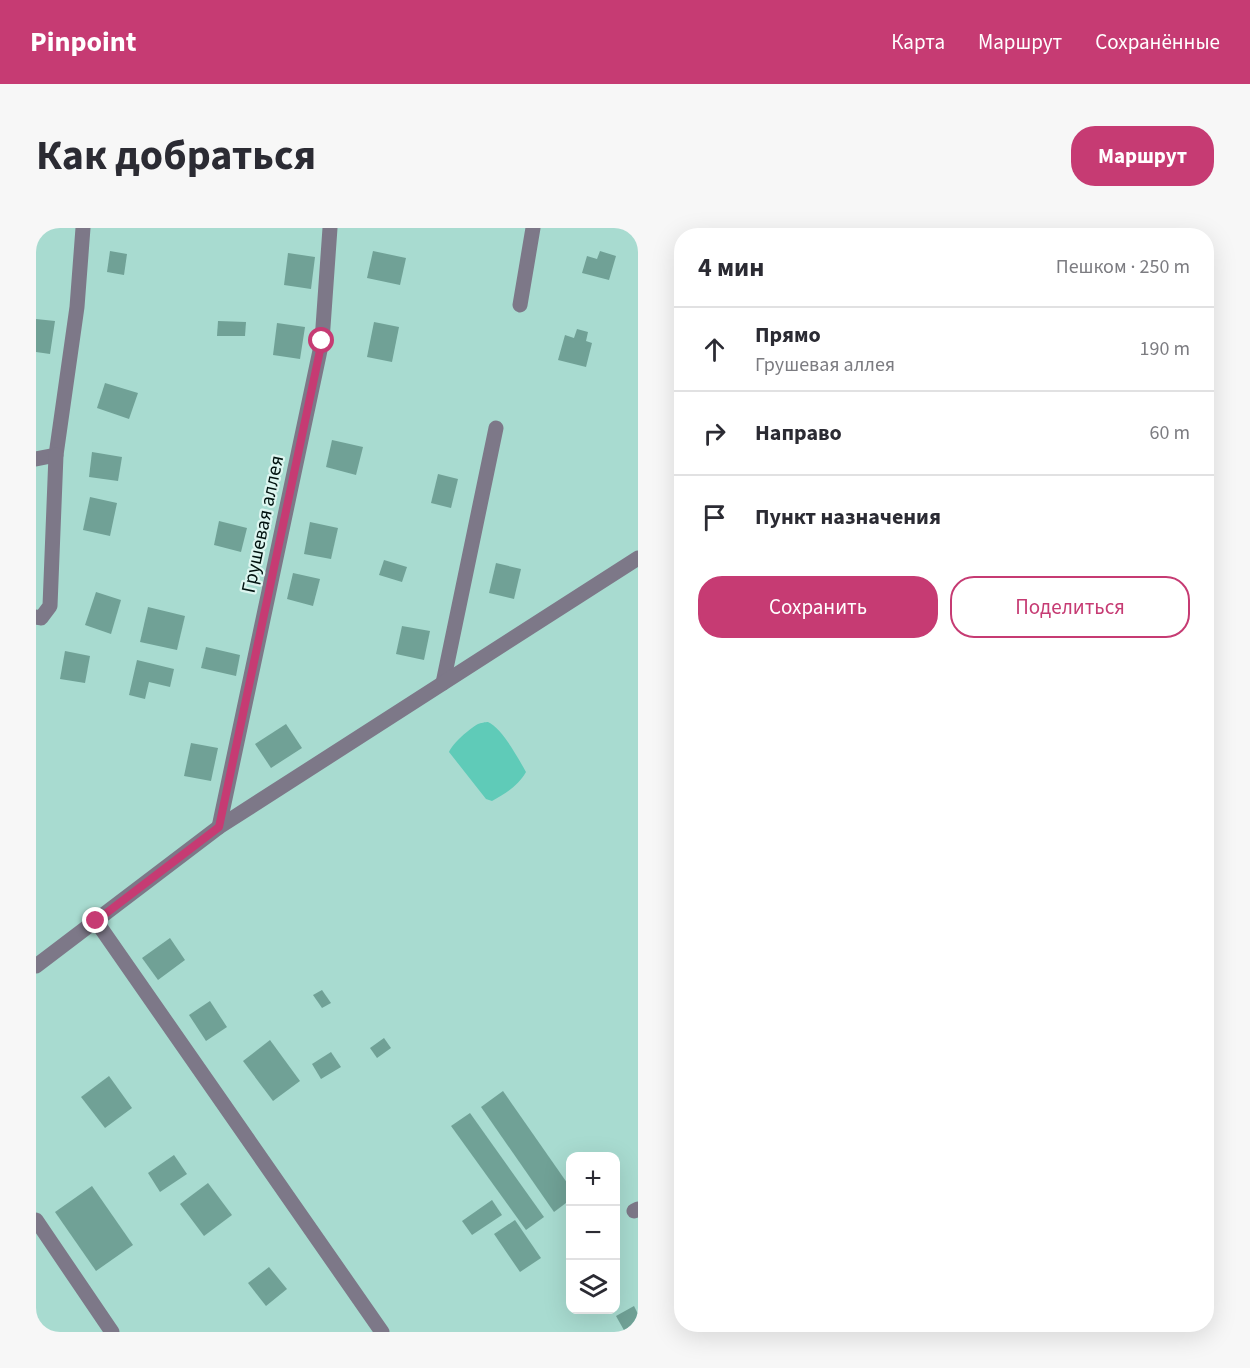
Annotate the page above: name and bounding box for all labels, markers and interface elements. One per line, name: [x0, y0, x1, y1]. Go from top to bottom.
text: Pinpoint: [30, 22, 137, 62]
text: Карта: [891, 27, 945, 57]
text: Маршрут: [978, 27, 1062, 57]
text: Сохранённые: [1095, 27, 1220, 57]
text: Как добраться: [36, 126, 316, 186]
button: Маршрут: [1071, 126, 1214, 186]
text: 4 мин: [698, 249, 764, 286]
text: Пешком · 250 m: [1056, 253, 1190, 281]
text: Прямо: [755, 319, 821, 351]
route start: [308, 327, 334, 353]
icon: ahead: [698, 333, 731, 366]
text: 190 m: [1140, 335, 1190, 363]
text: Грушевая аллея: [755, 351, 895, 379]
icon: right: [698, 417, 731, 450]
text: Направо: [755, 417, 842, 449]
text: 60 m: [1150, 419, 1190, 447]
street label: Грушевая аллея: [235, 453, 291, 596]
icon: arrive: [698, 501, 731, 534]
text: Пункт назначения: [755, 501, 941, 533]
button: Сохранить: [698, 576, 938, 638]
button: Поделиться: [950, 576, 1190, 638]
route end: [82, 907, 108, 933]
map controls: [566, 1152, 620, 1314]
button: +: [566, 1152, 620, 1206]
button: −: [566, 1206, 620, 1260]
button: layers: [566, 1260, 620, 1314]

